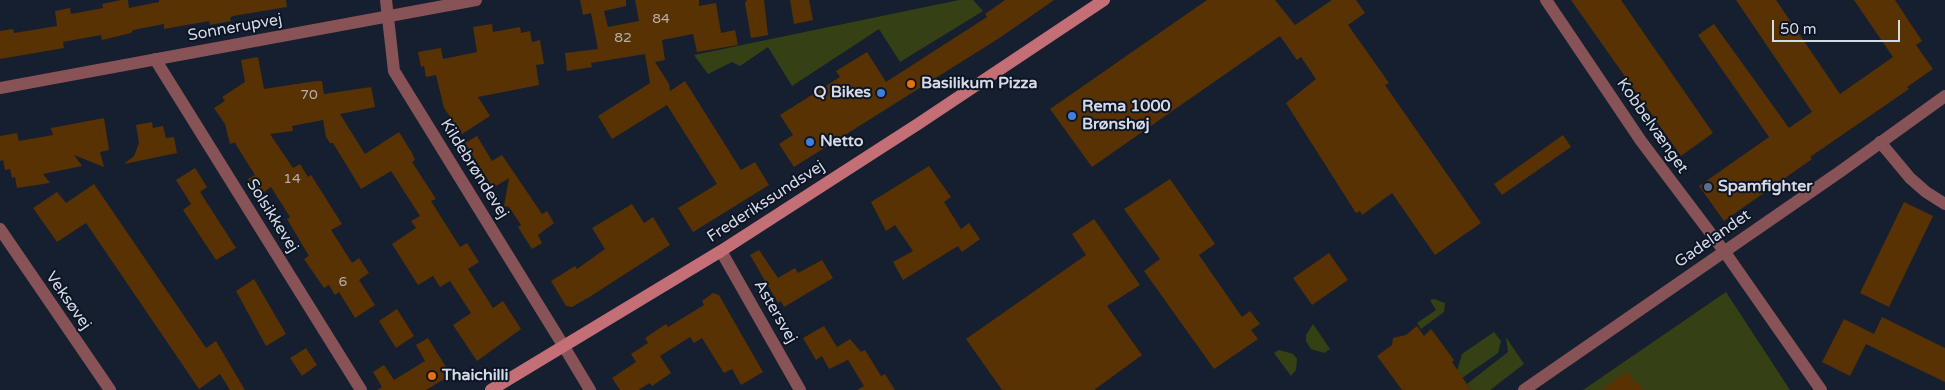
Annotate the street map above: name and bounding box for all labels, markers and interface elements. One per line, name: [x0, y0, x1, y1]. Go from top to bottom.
street label: Sonnerupvej: [186, 10, 284, 46]
scale bar: [1775, 10, 1902, 42]
house number: 84: [652, 11, 670, 27]
text: 50 m: [1780, 20, 1817, 38]
house number: 82: [614, 30, 632, 46]
place label: Basilikum Pizza: [921, 74, 1038, 94]
street label: Kobbelvænget: [1612, 75, 1692, 177]
marker: Basilikum Pizza: [905, 78, 917, 90]
place label: Q Bikes: [814, 83, 871, 103]
house number: 70: [300, 87, 318, 103]
marker: Q Bikes: [875, 87, 887, 99]
place label: Rema 1000 Brønshøj: [1082, 97, 1170, 135]
marker: Rema 1000 Brønshøj: [1066, 110, 1078, 122]
street label: Kildebrøndevej: [436, 116, 512, 222]
place label: Netto: [820, 132, 864, 152]
marker: Netto: [804, 136, 816, 148]
street label: Frederikssundsvej: [704, 157, 828, 247]
house number: 14: [283, 171, 301, 187]
street label: Solsikkevej: [242, 176, 302, 256]
place label: Spamfighter: [1718, 177, 1812, 197]
marker: Spamfighter: [1702, 181, 1714, 193]
street label: Gadelandet: [1671, 206, 1755, 272]
street label: Veksøvej: [41, 268, 95, 334]
house number: 6: [339, 274, 347, 290]
street label: Astersvej: [749, 277, 801, 347]
place label: Thaichilli: [442, 366, 509, 386]
marker: Thaichilli: [426, 370, 438, 382]

